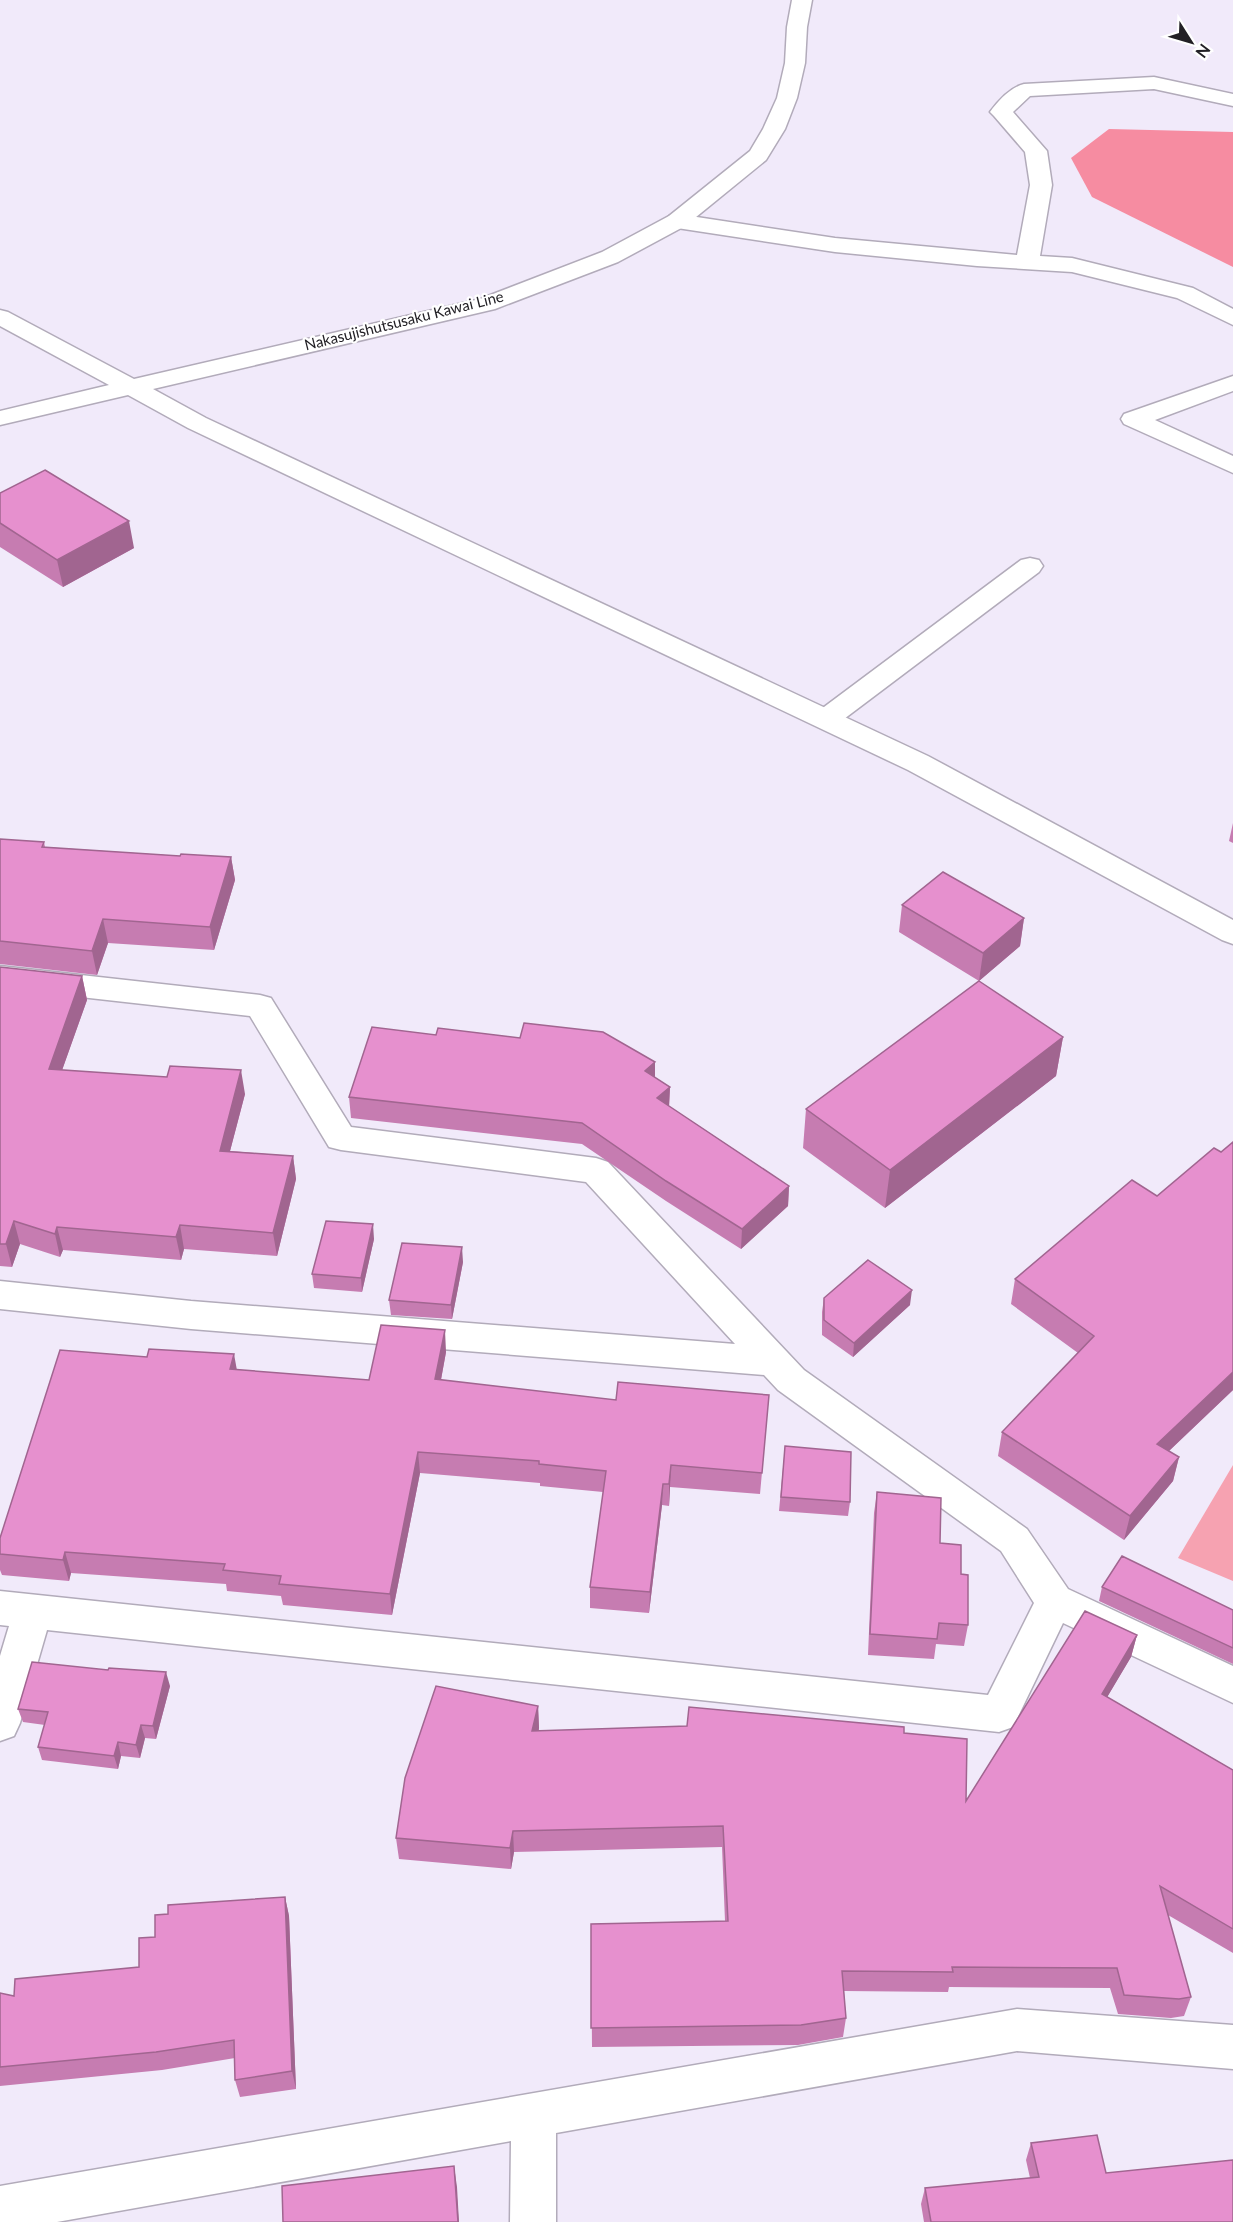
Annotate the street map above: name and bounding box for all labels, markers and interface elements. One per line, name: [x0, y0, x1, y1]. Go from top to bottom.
north arrow: [1161, 12, 1221, 72]
text: N: [1192, 41, 1215, 62]
street label: Nakasujishutsusaku Kawai Line: [302, 287, 505, 354]

